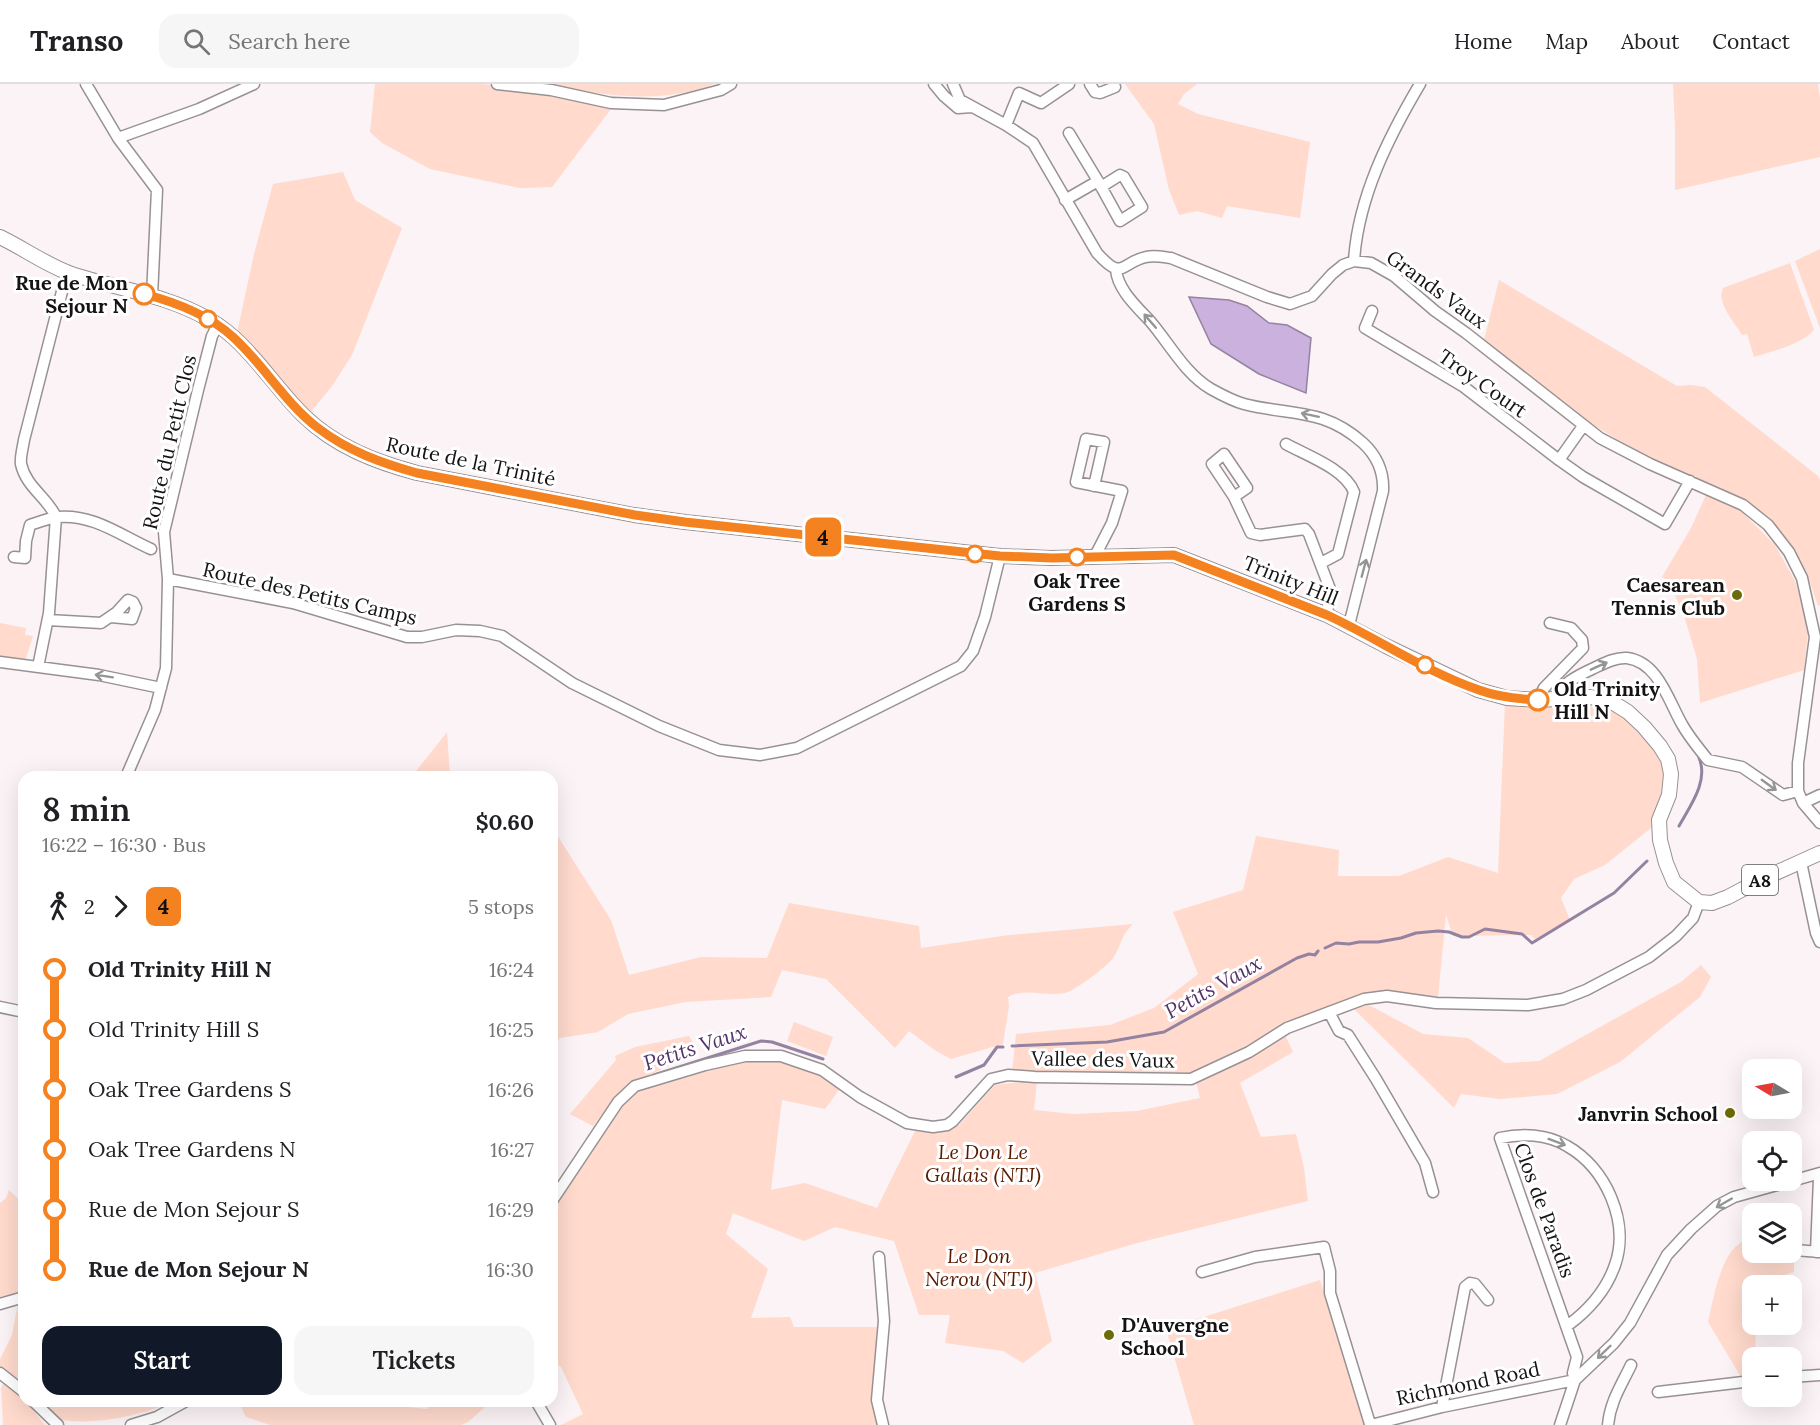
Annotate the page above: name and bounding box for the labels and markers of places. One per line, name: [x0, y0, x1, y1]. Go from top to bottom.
place label: Rue de Mon Sejour N: [15, 270, 128, 318]
marker: Rue de Mon Sejour N: [133, 283, 155, 305]
unlabelled marker: [199, 310, 217, 328]
unlabelled marker: [966, 545, 984, 563]
marker: Oak Tree Gardens S: [1068, 548, 1086, 566]
place label: Oak Tree Gardens S: [1028, 568, 1126, 616]
place label: Caesarean Tennis Club: [1611, 572, 1725, 620]
marker: Caesarean Tennis Club: [1730, 588, 1744, 602]
unlabelled marker: [1416, 656, 1434, 674]
place label: Old Trinity Hill N: [1554, 676, 1660, 724]
marker: Old Trinity Hill N: [1527, 689, 1549, 711]
place label: Janvrin School: [1578, 1101, 1718, 1126]
marker: Janvrin School: [1723, 1106, 1737, 1120]
place label: D'Auvergne School: [1121, 1312, 1229, 1360]
marker: D'Auvergne School: [1102, 1328, 1116, 1342]

